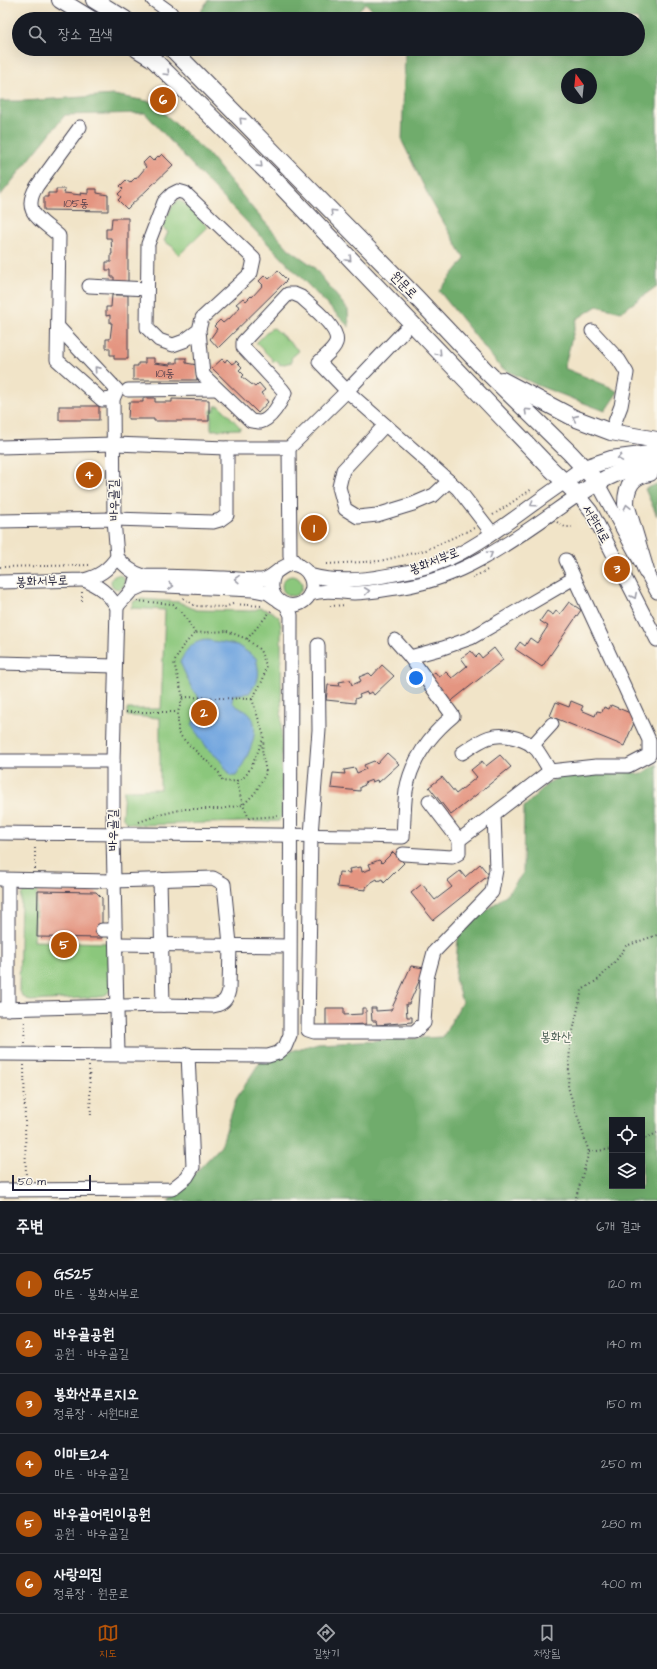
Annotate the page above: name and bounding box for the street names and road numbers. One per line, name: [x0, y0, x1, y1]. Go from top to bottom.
street label: 원문로: [387, 267, 421, 303]
street label: 바우골길: [105, 479, 123, 521]
street label: 서원대로: [578, 501, 614, 547]
street label: 봉화서부로: [406, 543, 462, 579]
street label: 봉화서부로: [16, 571, 68, 591]
street label: 바우골길: [104, 809, 122, 851]

